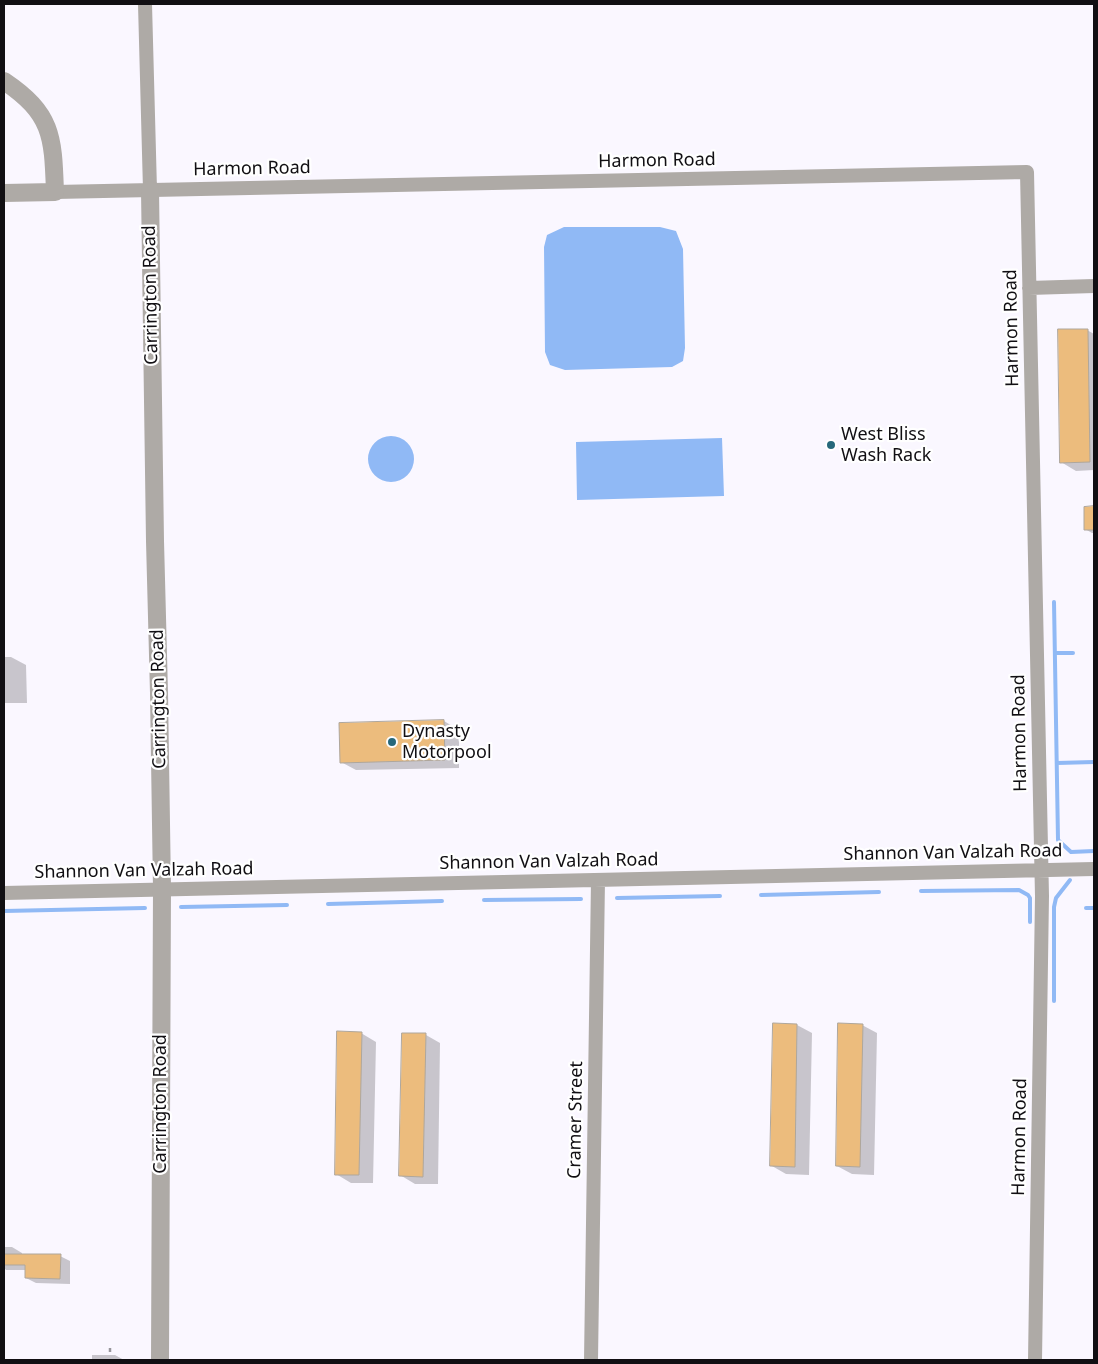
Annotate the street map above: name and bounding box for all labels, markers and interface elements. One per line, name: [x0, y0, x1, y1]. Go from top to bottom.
street label: Harmon Road: [598, 149, 716, 173]
street label: Harmon Road: [193, 157, 311, 181]
street label: Carrington Road: [139, 225, 163, 365]
street label: Harmon Road: [1000, 269, 1024, 387]
place label: West Bliss Wash Rack: [841, 424, 931, 466]
marker: West Bliss Wash Rack: [825, 439, 837, 451]
street label: Carrington Road: [147, 629, 171, 769]
street label: Harmon Road: [1008, 674, 1032, 792]
place label: Dynasty Motorpool: [402, 721, 492, 764]
marker: Dynasty Motorpool: [386, 736, 398, 748]
street label: Shannon Van Valzah Road: [843, 840, 1063, 866]
street label: Shannon Van Valzah Road: [439, 849, 659, 875]
street label: Shannon Van Valzah Road: [34, 858, 254, 884]
street label: Carrington Road: [150, 1034, 172, 1174]
street label: Cramer Street: [564, 1061, 588, 1179]
street label: Harmon Road: [1008, 1078, 1032, 1196]

